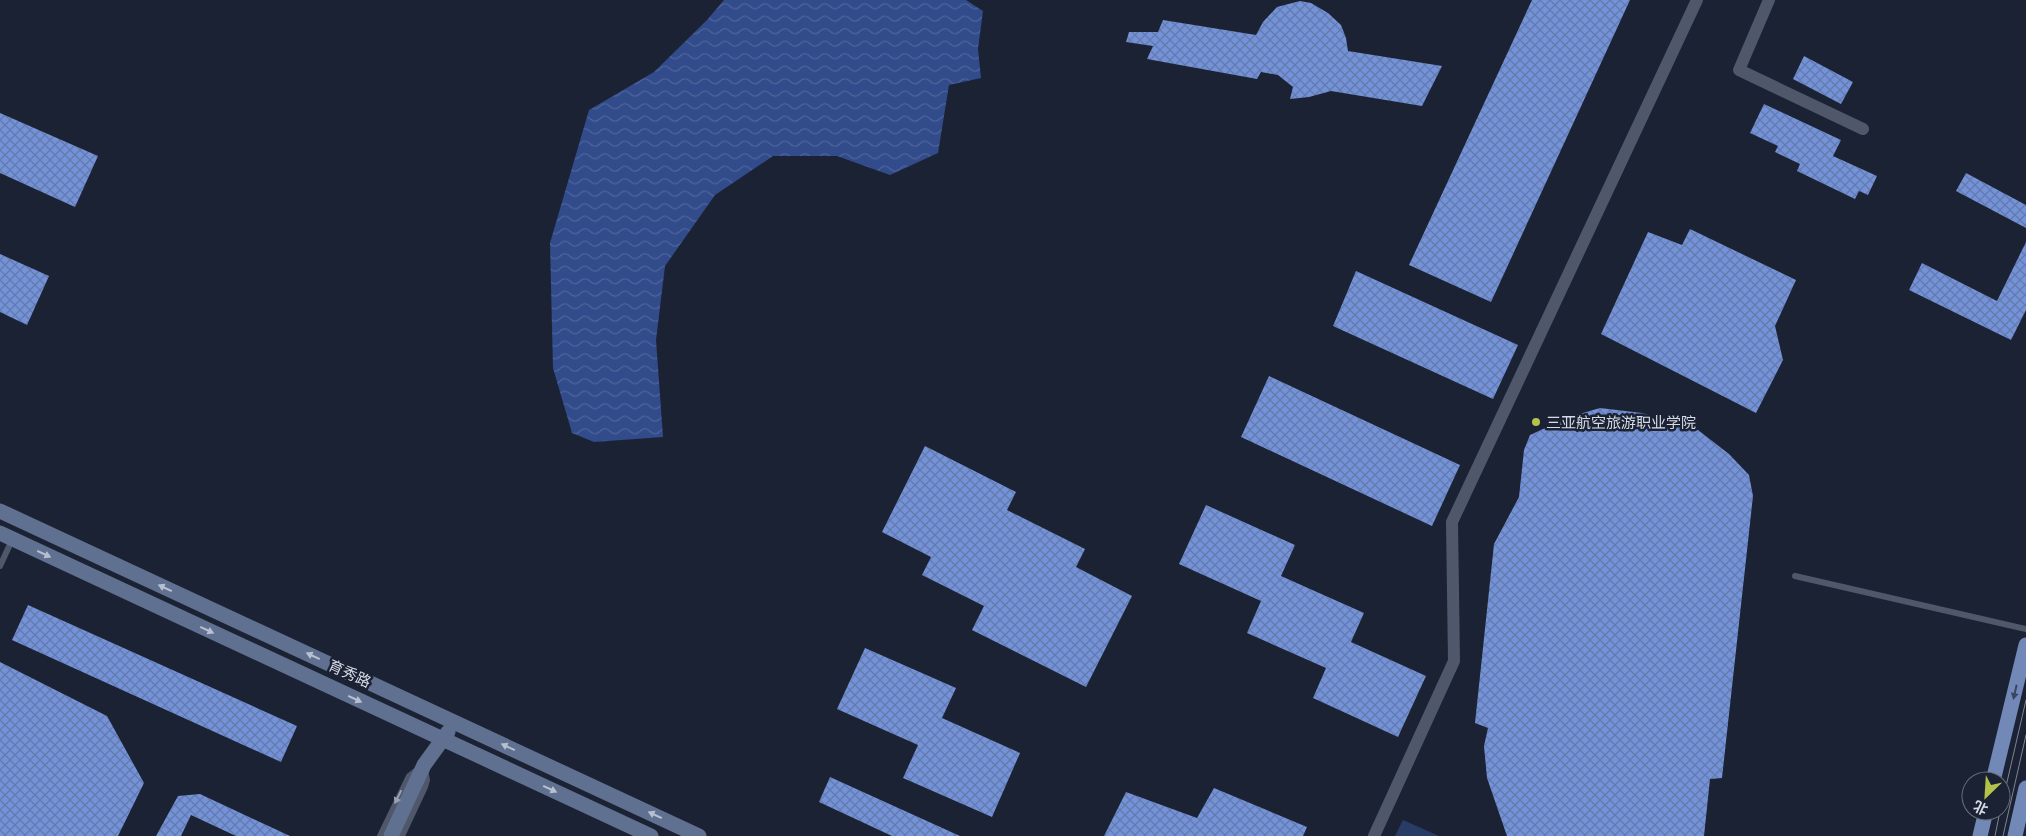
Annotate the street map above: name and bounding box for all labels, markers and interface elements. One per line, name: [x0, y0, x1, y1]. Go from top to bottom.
place label: 三亚航空旅游职业学院: [1546, 413, 1696, 431]
marker: 三亚航空旅游职业学院: [1530, 416, 1542, 428]
one-way arrow: [37, 550, 51, 558]
one-way arrow: [158, 584, 172, 592]
one-way arrow: [200, 626, 214, 634]
one-way arrow: [306, 652, 320, 660]
street label: 育秀路: [326, 655, 374, 691]
one-way arrow: [2011, 685, 2019, 700]
one-way arrow: [348, 695, 362, 703]
one-way arrow: [501, 743, 515, 751]
north arrow: [1961, 771, 2011, 821]
one-way arrow: [543, 786, 557, 794]
one-way arrow: [394, 790, 402, 804]
text: 北: [1970, 798, 1990, 819]
one-way arrow: [648, 811, 662, 819]

